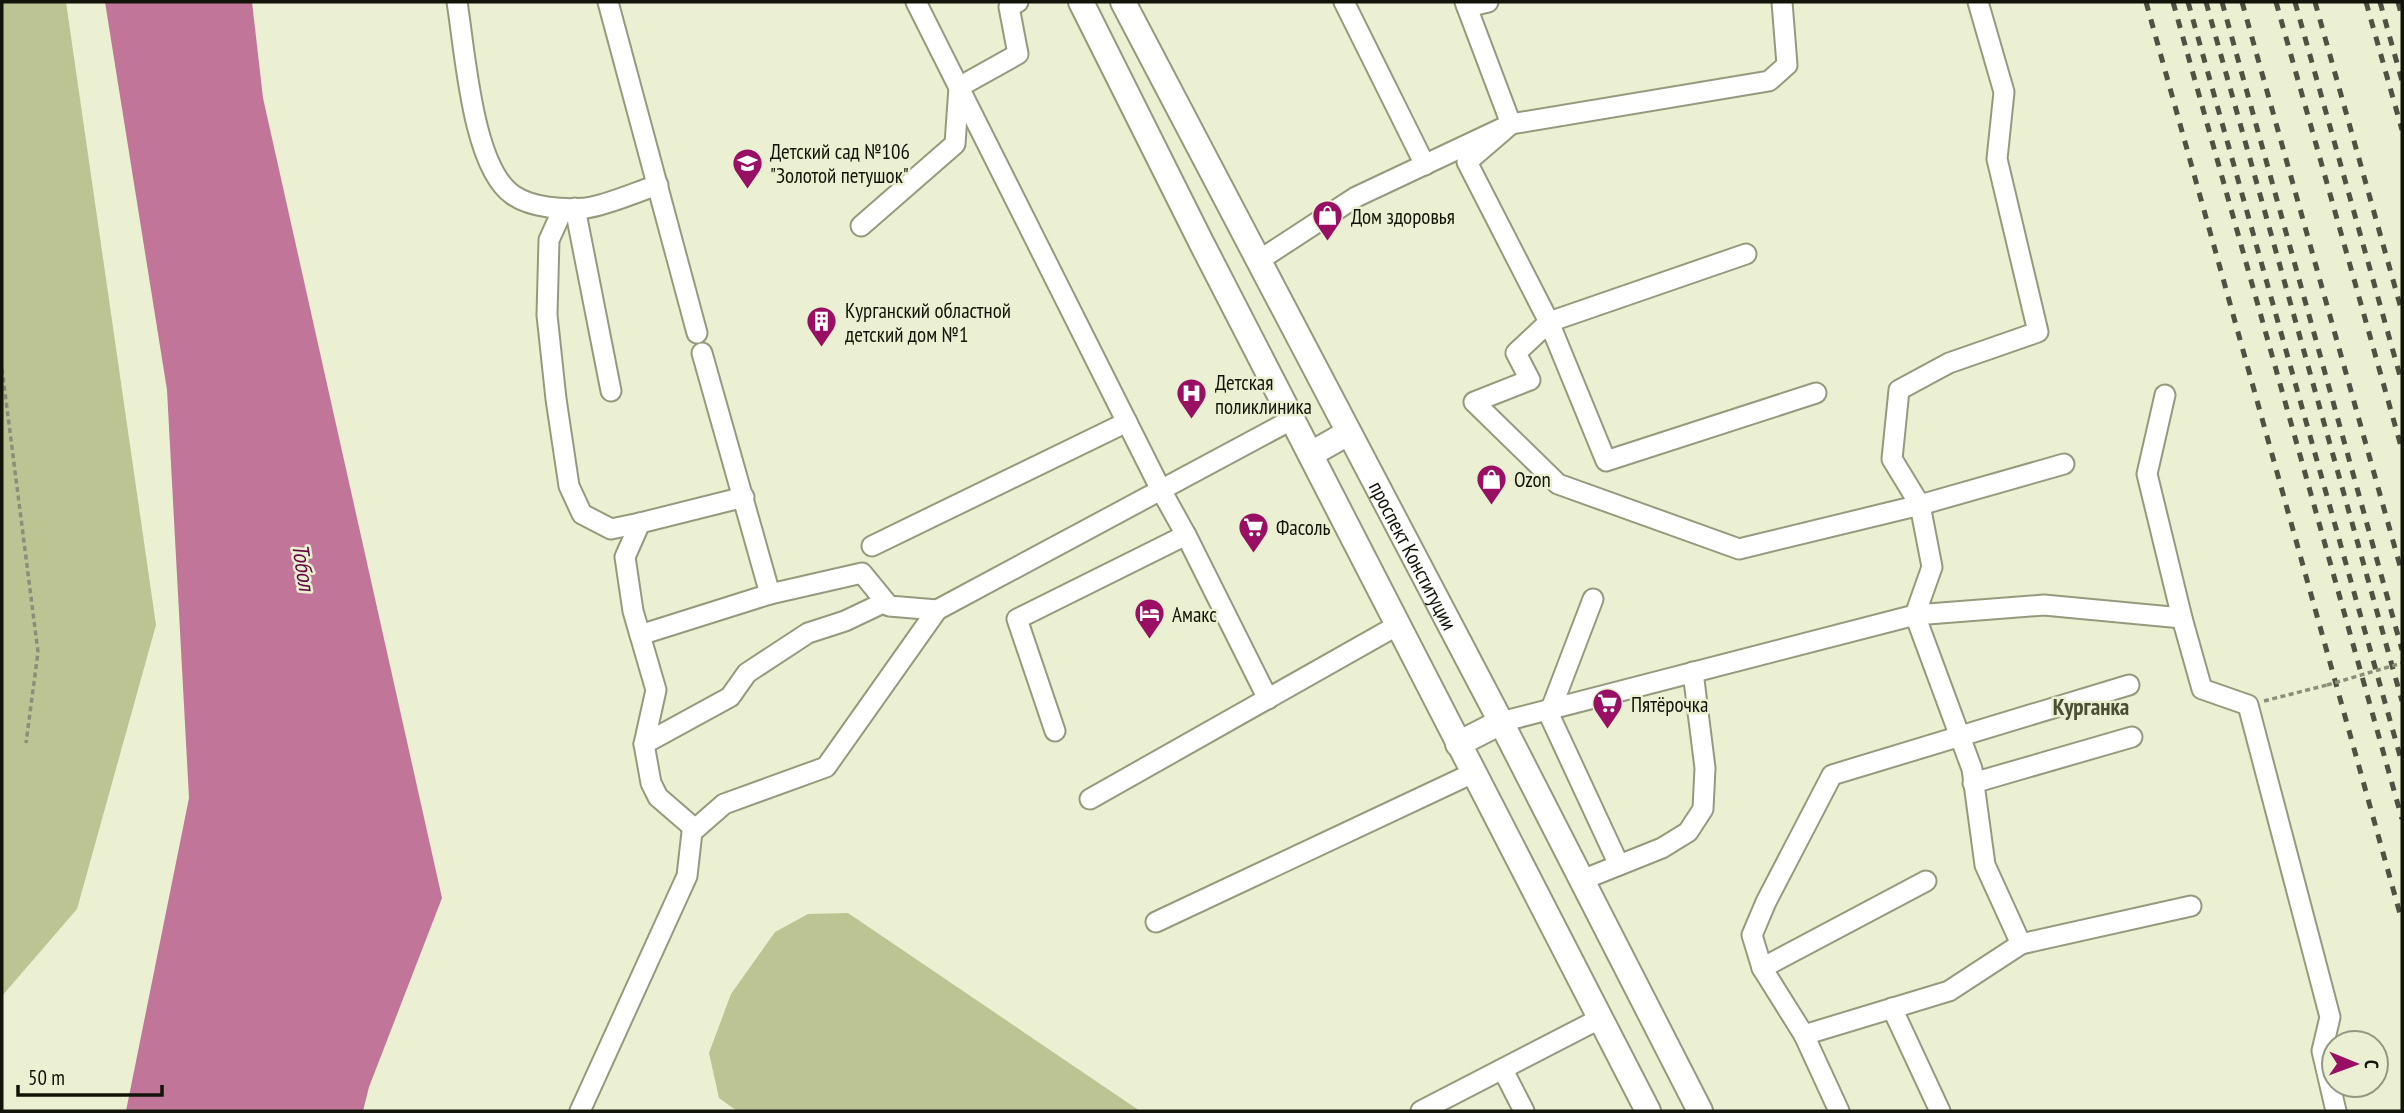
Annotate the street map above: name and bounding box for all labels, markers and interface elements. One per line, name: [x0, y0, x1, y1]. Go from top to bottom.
place label: Детский сад №106 "Золотой петушок": [770, 138, 910, 189]
school or university icon: Детский сад №106 "Золотой петушок": [730, 146, 764, 190]
shop icon: Дом здоровья: [1311, 199, 1345, 243]
place label: Дом здоровья: [1351, 203, 1455, 230]
place label: Курганский областной детский дом №1: [845, 297, 1011, 348]
building icon: Курганский областной детский дом №1: [805, 305, 839, 349]
place label: Детская поликлиника: [1215, 369, 1312, 420]
hospital icon: Детская поликлиника: [1175, 377, 1209, 421]
shop icon: Ozon: [1474, 462, 1508, 506]
place label: Ozon: [1514, 466, 1551, 493]
street label: проспект Конституции: [1363, 476, 1464, 634]
supermarket icon: Фасоль: [1236, 510, 1270, 554]
place label: Фасоль: [1276, 514, 1330, 541]
water label: Тобол: [286, 541, 322, 594]
hotel icon: Амакс: [1132, 597, 1166, 641]
place label: Амакс: [1172, 601, 1217, 628]
supermarket icon: Пятёрочка: [1591, 687, 1625, 731]
place label: Пятёрочка: [1631, 691, 1708, 718]
district label: Курганка: [2053, 692, 2129, 721]
north arrow: [2320, 1029, 2390, 1099]
scale bar: [18, 1054, 161, 1098]
text: С: [2360, 1060, 2384, 1069]
text: 50 m: [28, 1064, 65, 1091]

